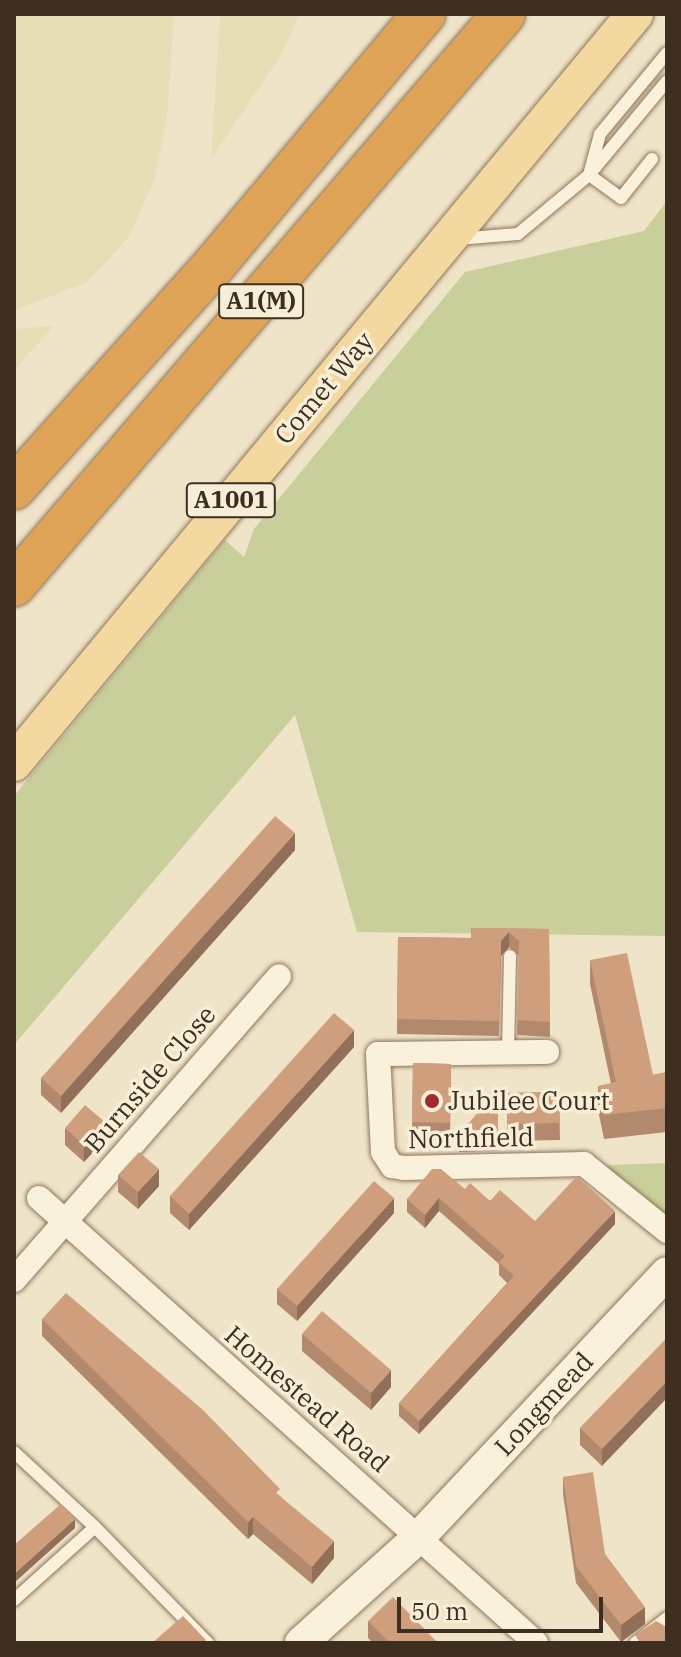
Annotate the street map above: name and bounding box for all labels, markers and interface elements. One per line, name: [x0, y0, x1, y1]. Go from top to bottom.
road number: A1(M): [217, 281, 305, 321]
street label: Comet Way: [268, 326, 380, 450]
road number: A1001: [185, 480, 277, 520]
street label: Burnside Close: [78, 999, 222, 1159]
place label: Jubilee Court: [448, 1085, 610, 1117]
marker: Jubilee Court: [423, 1092, 441, 1110]
street label: Northfield: [408, 1121, 534, 1155]
street label: Homestead Road: [218, 1319, 396, 1479]
street label: Longmead: [488, 1346, 600, 1462]
scale bar: [401, 1581, 607, 1631]
text: 50 m: [411, 1595, 468, 1627]

